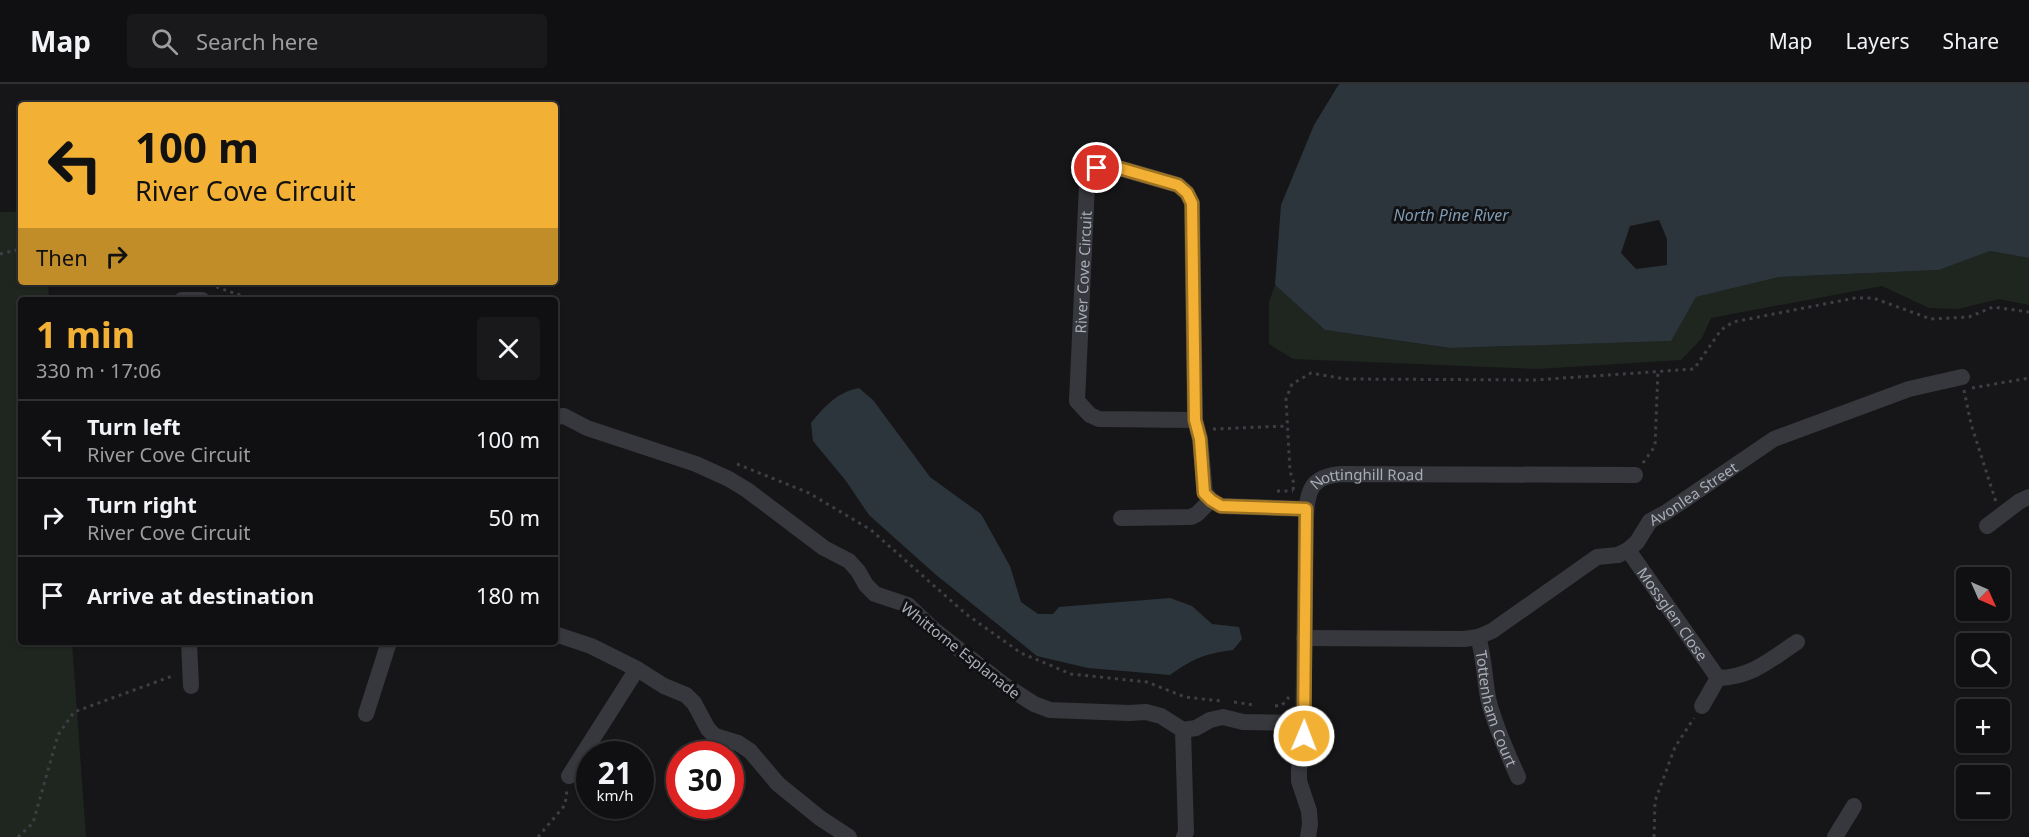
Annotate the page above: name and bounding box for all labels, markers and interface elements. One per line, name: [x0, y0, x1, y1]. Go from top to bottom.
search box: [127, 14, 547, 68]
text: Map: [30, 22, 91, 60]
icon: search: [148, 25, 181, 58]
text: Search here: [196, 26, 318, 56]
text: Map: [1769, 27, 1813, 55]
text: Layers: [1846, 27, 1910, 55]
text: Share: [1943, 27, 1999, 55]
text: 100 m: [135, 118, 259, 175]
icon: left: [36, 126, 114, 204]
pin: [1071, 142, 1122, 193]
icon: arrive: [1080, 151, 1113, 184]
text: River Cove Circuit: [135, 172, 356, 209]
water label: North Pine River: [1393, 204, 1509, 226]
street label: River Cove Circuit: [1070, 210, 1096, 334]
icon: right: [100, 240, 133, 273]
text: Then: [36, 242, 88, 272]
text: 1 min: [36, 310, 135, 359]
button: close: [477, 317, 540, 380]
text: 330 m · 17:06: [36, 357, 161, 384]
text: Turn left: [87, 411, 181, 441]
icon: left: [36, 423, 69, 456]
text: 100 m: [476, 424, 540, 454]
text: River Cove Circuit: [87, 441, 250, 468]
street label: Avonlea Street: [1645, 457, 1742, 530]
street label: Nottinghill Road: [1305, 464, 1423, 494]
text: Turn right: [87, 489, 197, 519]
icon: right: [36, 501, 69, 534]
text: 50 m: [489, 502, 540, 532]
text: River Cove Circuit: [87, 519, 250, 546]
street label: Mossglen Close: [1633, 563, 1713, 665]
north arrow: [1956, 567, 2010, 621]
map controls: [1956, 567, 2010, 819]
icon: arrive: [36, 579, 69, 612]
text: Arrive at destination: [87, 580, 314, 610]
text: 180 m: [476, 580, 540, 610]
street label: Whittome Esplanade: [897, 597, 1025, 703]
button: search: [1956, 633, 2010, 687]
street label: Tottenham Court: [1472, 649, 1522, 770]
button: +: [1956, 699, 2010, 753]
position arrow: [1272, 704, 1336, 768]
speed limit sign: 30: [666, 741, 744, 819]
text: 21: [598, 752, 632, 793]
button: −: [1956, 765, 2010, 819]
text: km/h: [597, 785, 633, 805]

